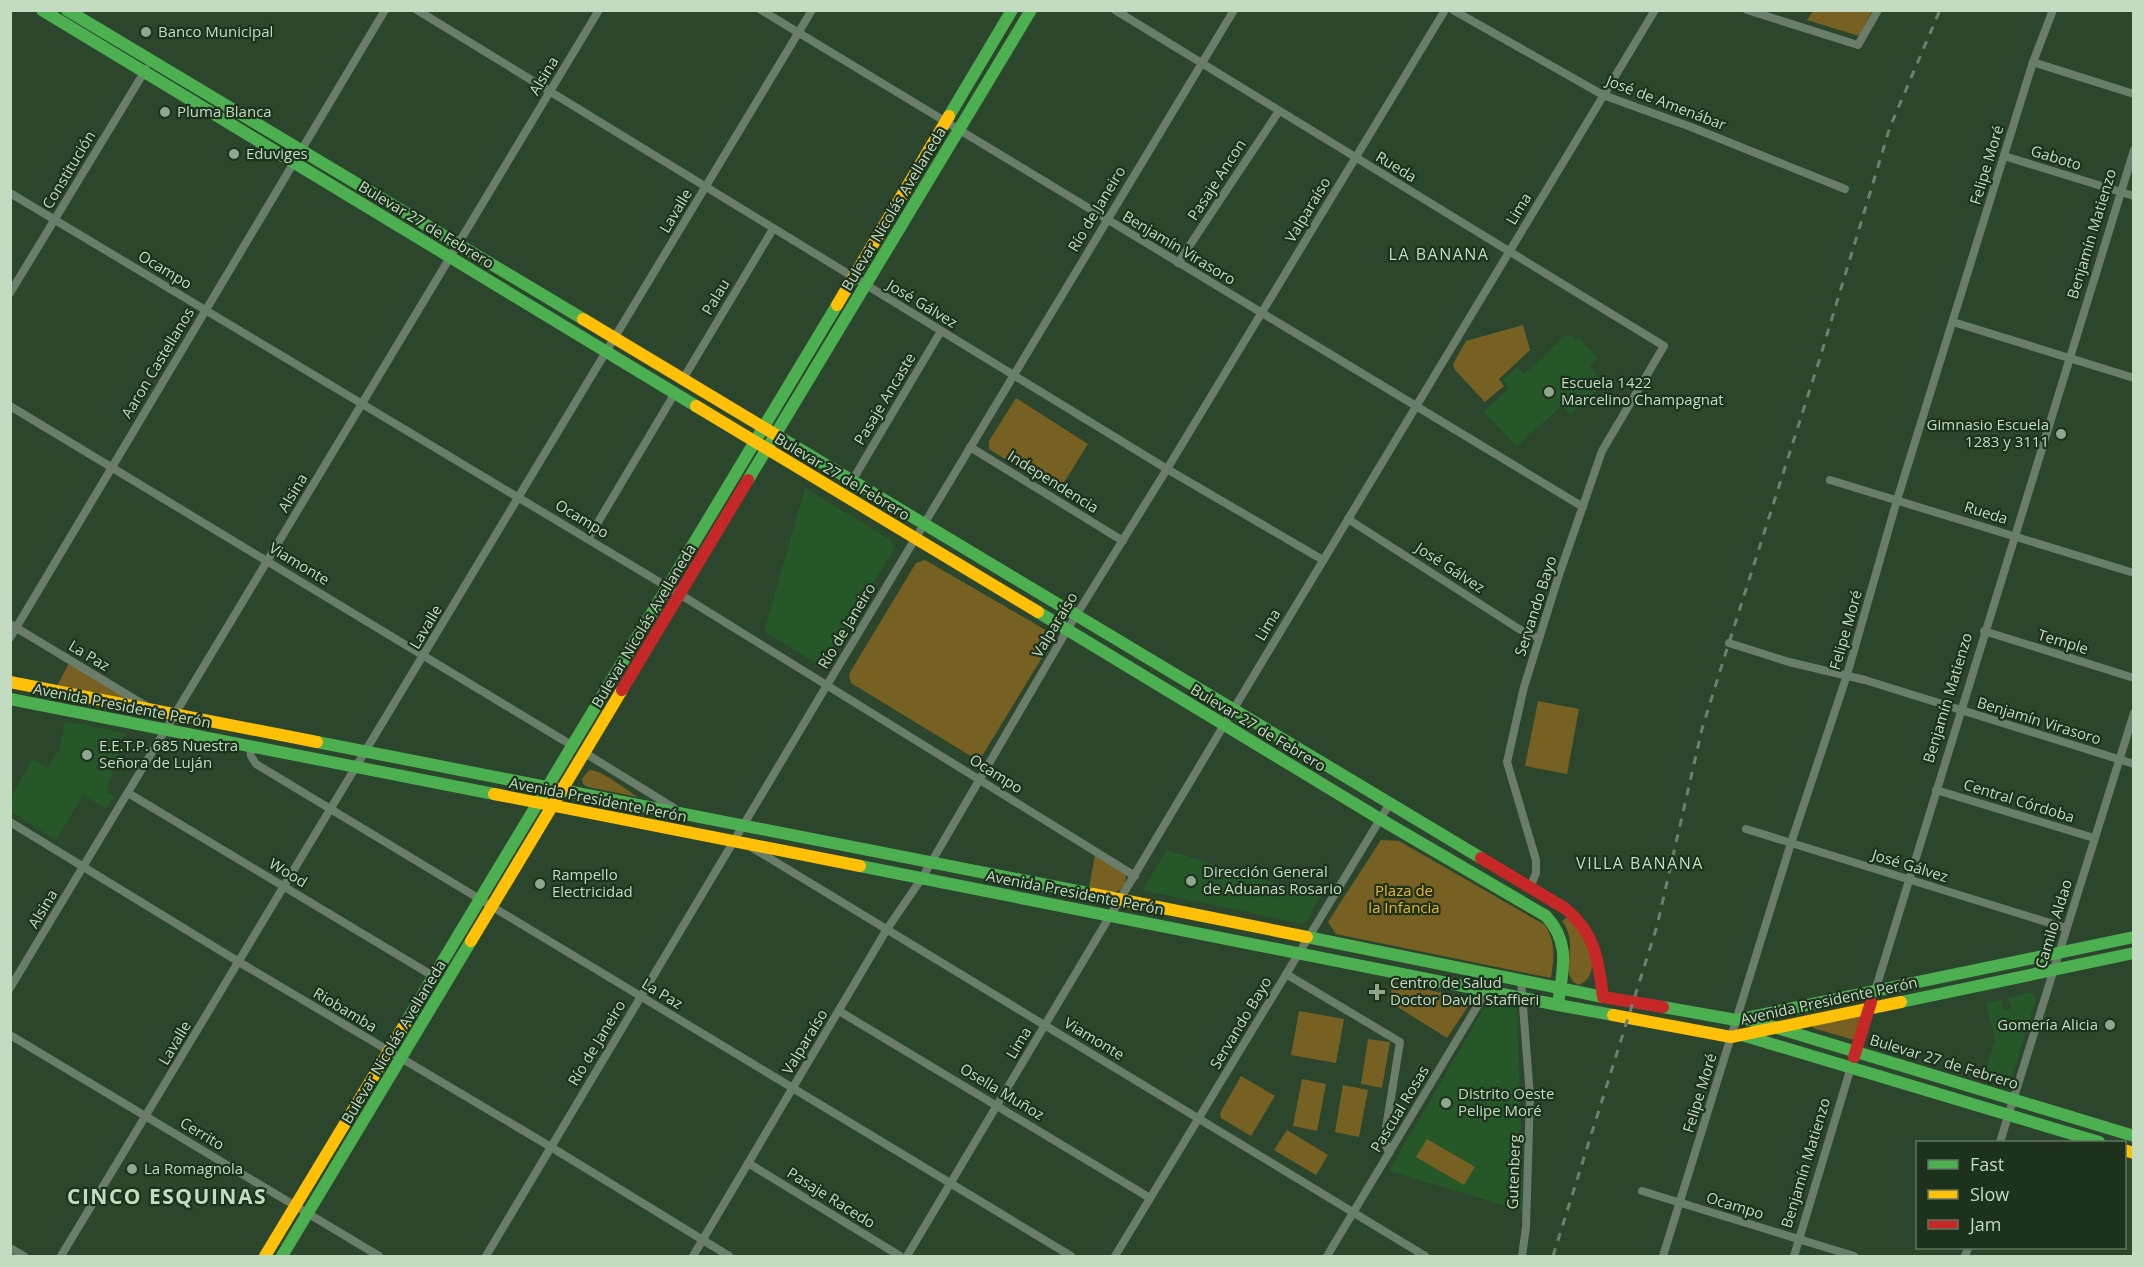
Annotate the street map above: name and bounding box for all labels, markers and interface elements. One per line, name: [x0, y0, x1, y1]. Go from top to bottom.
place label: Banco Municipal: [158, 21, 273, 41]
marker: Banco Municipal: [139, 25, 153, 39]
street label: Alsina: [524, 52, 562, 99]
street label: José de Amenábar: [1602, 69, 1729, 134]
place label: Pluma Blanca: [177, 101, 272, 121]
marker: Pluma Blanca: [158, 105, 172, 119]
street label: Felipe Moré: [1964, 122, 2008, 207]
street label: Bulevar Nicolás Avellaneda: [836, 123, 950, 294]
street label: Constitución: [37, 127, 99, 212]
street label: Pasaje Ancon: [1182, 135, 1250, 224]
street label: Gaboto: [2029, 140, 2084, 174]
place label: Eduviges: [246, 143, 308, 163]
street label: Rueda: [1372, 146, 1421, 186]
marker: Eduviges: [227, 147, 241, 161]
street label: Río de Janeiro: [1063, 162, 1130, 255]
street label: Benjamín Matienzo: [2062, 166, 2120, 301]
street label: Valparaíso: [1280, 173, 1335, 246]
street label: Bulevar 27 de Febrero: [355, 176, 498, 273]
street label: Lavalle: [654, 185, 696, 236]
street label: Lima: [1501, 189, 1535, 228]
street label: Benjamín Virasoro: [1119, 205, 1240, 289]
district label: LA BANANA: [1389, 243, 1489, 265]
street label: Ocampo: [135, 245, 196, 293]
street label: José Gálvez: [882, 273, 961, 332]
street label: Palau: [697, 275, 734, 318]
street label: Aaron Castellanos: [116, 303, 198, 422]
street label: Pasaje Ancaste: [849, 349, 920, 448]
place label: Escuela 1422 Marcelino Champagnat: [1561, 372, 1724, 409]
marker: Escuela 1422 Marcelino Champagnat: [1542, 385, 1556, 399]
place label: Gimnasio Escuela 1283 y 3111: [1927, 414, 2049, 451]
marker: Gimnasio Escuela 1283 y 3111: [2054, 427, 2068, 441]
street label: Bulevar 27 de Febrero: [771, 428, 914, 525]
street label: Independencia: [1004, 445, 1103, 517]
street label: Alsina: [273, 469, 311, 516]
street label: Ocampo: [552, 494, 613, 542]
street label: Rueda: [1962, 496, 2010, 528]
street label: José Gálvez: [1411, 536, 1489, 597]
street label: Viamonte: [266, 537, 333, 589]
street label: Bulevar Nicolás Avellaneda: [586, 540, 700, 711]
street label: Servando Bayo: [1509, 553, 1561, 658]
street label: Río de Janeiro: [813, 579, 880, 672]
street label: Felipe Moré: [1824, 587, 1866, 672]
street label: Valparaíso: [1027, 588, 1082, 661]
street label: Lavalle: [404, 601, 446, 652]
street label: Lima: [1250, 605, 1284, 644]
street label: Temple: [2036, 624, 2091, 658]
street label: Benjamín Matienzo: [1918, 630, 1976, 765]
street label: La Paz: [65, 635, 114, 675]
street label: Avenida Presidente Perón: [32, 678, 213, 732]
street label: Bulevar 27 de Febrero: [1187, 679, 1330, 776]
street label: Benjamín Virasoro: [1975, 692, 2104, 748]
place label: E.E.T.P. 685 Nuestra Señora de Luján: [99, 735, 238, 772]
marker: E.E.T.P. 685 Nuestra Señora de Luján: [80, 748, 94, 762]
street label: Ocampo: [966, 749, 1027, 797]
street label: Avenida Presidente Perón: [508, 772, 689, 826]
street label: Central Córdoba: [1961, 774, 2077, 826]
street label: José Gálvez: [1868, 843, 1951, 886]
district label: VILLA BANANA: [1576, 852, 1704, 874]
street label: Wood: [266, 853, 311, 891]
place label: Dirección General de Aduanas Rosario: [1203, 861, 1342, 898]
place label: Rampello Electricidad: [552, 864, 633, 901]
street label: Avenida Presidente Perón: [985, 865, 1166, 919]
marker: Dirección General de Aduanas Rosario: [1184, 874, 1198, 888]
marker: Rampello Electricidad: [533, 877, 547, 891]
street label: Camilo Aldao: [2030, 877, 2076, 971]
park label: Plaza de la Infancia: [1368, 880, 1440, 917]
street label: Alsina: [23, 885, 61, 932]
street label: Bulevar Nicolás Avellaneda: [336, 956, 450, 1127]
street label: Avenida Presidente Perón: [1738, 971, 1919, 1029]
place label: Centro de Salud Doctor David Staffieri: [1390, 972, 1539, 1009]
street label: La Paz: [638, 973, 687, 1013]
street label: Servando Bayo: [1205, 973, 1276, 1072]
street label: Riobamba: [310, 982, 381, 1036]
marker: Centro de Salud Doctor David Staffieri: [1368, 983, 1386, 1001]
street label: Río de Janeiro: [563, 996, 630, 1089]
street label: Valparaíso: [777, 1005, 832, 1078]
street label: Viamonte: [1061, 1012, 1128, 1064]
place label: Gomería Alicia: [1997, 1014, 2098, 1034]
street label: Lavalle: [153, 1017, 195, 1068]
marker: Gomería Alicia: [2103, 1018, 2117, 1032]
street label: Lima: [1001, 1023, 1035, 1062]
street label: Bulevar 27 de Febrero: [1867, 1029, 2021, 1093]
street label: Felipe Moré: [1677, 1050, 1721, 1135]
street label: Osella Muñoz: [957, 1058, 1048, 1124]
street label: Pascual Rosas: [1365, 1061, 1433, 1156]
place label: Distrito Oeste Pelipe Moré: [1458, 1083, 1554, 1120]
street label: Benjamín Matienzo: [1776, 1095, 1834, 1230]
marker: Distrito Oeste Pelipe Moré: [1439, 1096, 1453, 1110]
street label: Cerrito: [177, 1112, 228, 1154]
street label: Gutenberg: [1502, 1134, 1524, 1210]
legend: [1916, 1141, 2126, 1249]
text: Fast: [1970, 1152, 2004, 1176]
place label: La Romagnola: [144, 1158, 243, 1178]
marker: La Romagnola: [125, 1162, 139, 1176]
street label: Pasaje Racedo: [784, 1162, 879, 1232]
district label: CINCO ESQUINAS: [67, 1182, 267, 1210]
text: Slow: [1970, 1182, 2009, 1206]
street label: Ocampo: [1704, 1187, 1767, 1223]
text: Jam: [1968, 1212, 2002, 1236]

